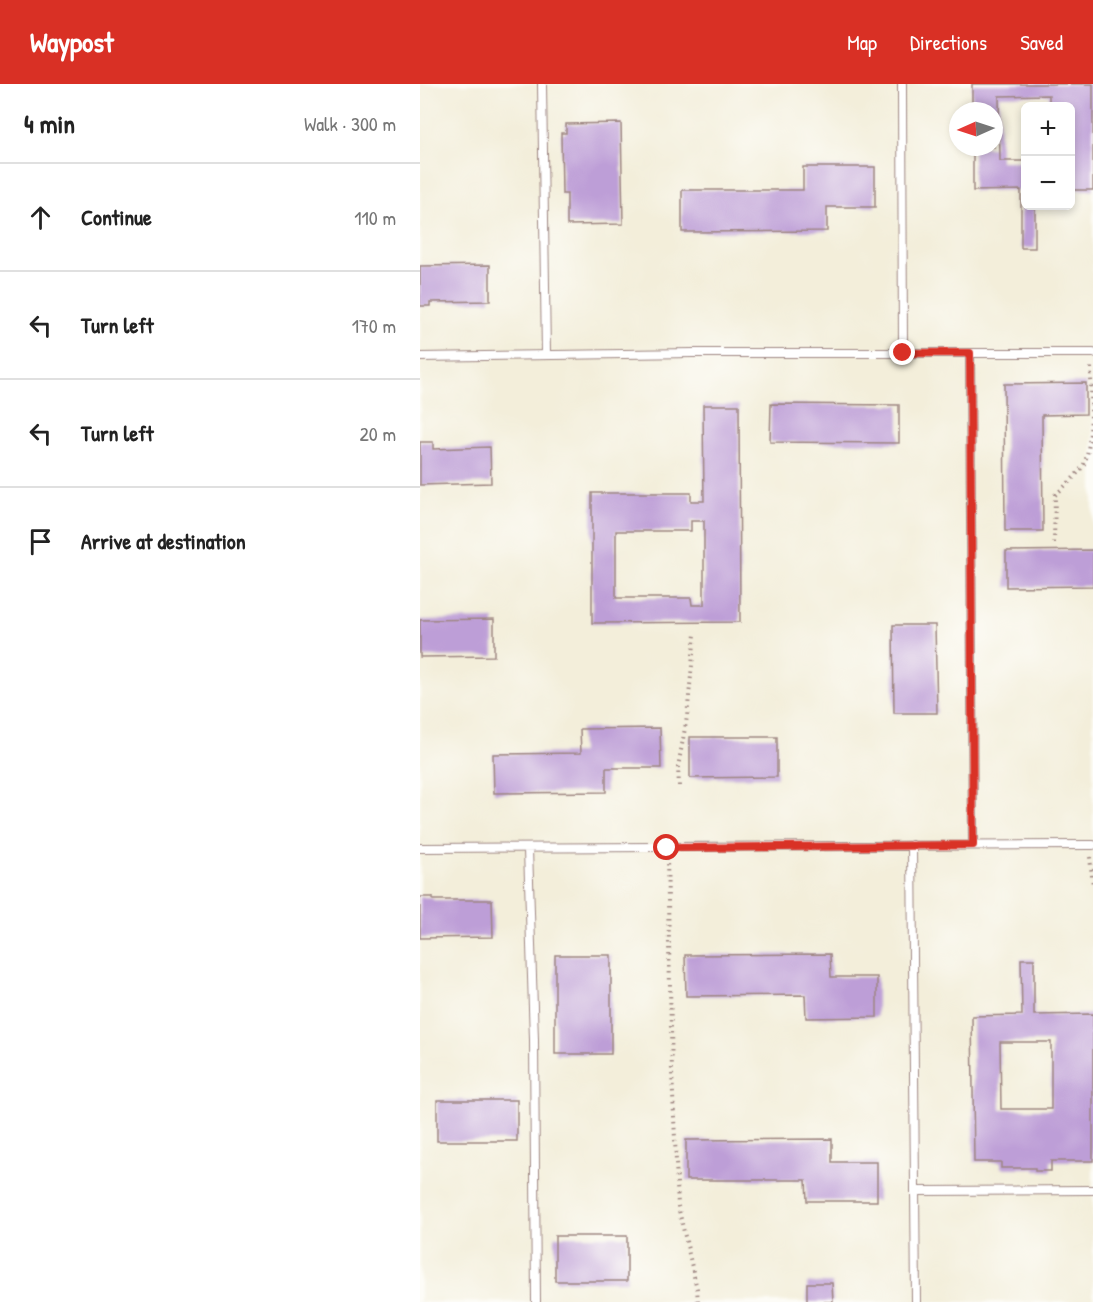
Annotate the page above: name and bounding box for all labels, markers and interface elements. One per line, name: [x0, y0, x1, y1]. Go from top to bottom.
text: Waypost: [30, 23, 114, 61]
text: Map: [847, 28, 877, 57]
text: Directions: [910, 28, 987, 57]
text: Saved: [1020, 28, 1063, 57]
north arrow: [949, 102, 1003, 156]
map controls: [1021, 102, 1075, 210]
button: +: [1021, 102, 1075, 156]
text: 4 min: [24, 106, 75, 141]
text: Walk · 300 m: [304, 110, 396, 137]
button: −: [1021, 156, 1075, 210]
icon: ahead: [24, 201, 57, 234]
text: Continue: [81, 202, 152, 232]
text: 110 m: [354, 204, 396, 231]
icon: left: [24, 309, 57, 342]
text: Turn left: [81, 310, 154, 340]
text: 170 m: [352, 312, 396, 339]
route end: [889, 339, 915, 365]
icon: left: [24, 417, 57, 450]
text: Turn left: [81, 418, 154, 448]
text: 20 m: [359, 420, 396, 447]
icon: arrive: [24, 525, 57, 558]
text: Arrive at destination: [81, 526, 246, 556]
route start: [653, 834, 679, 860]

